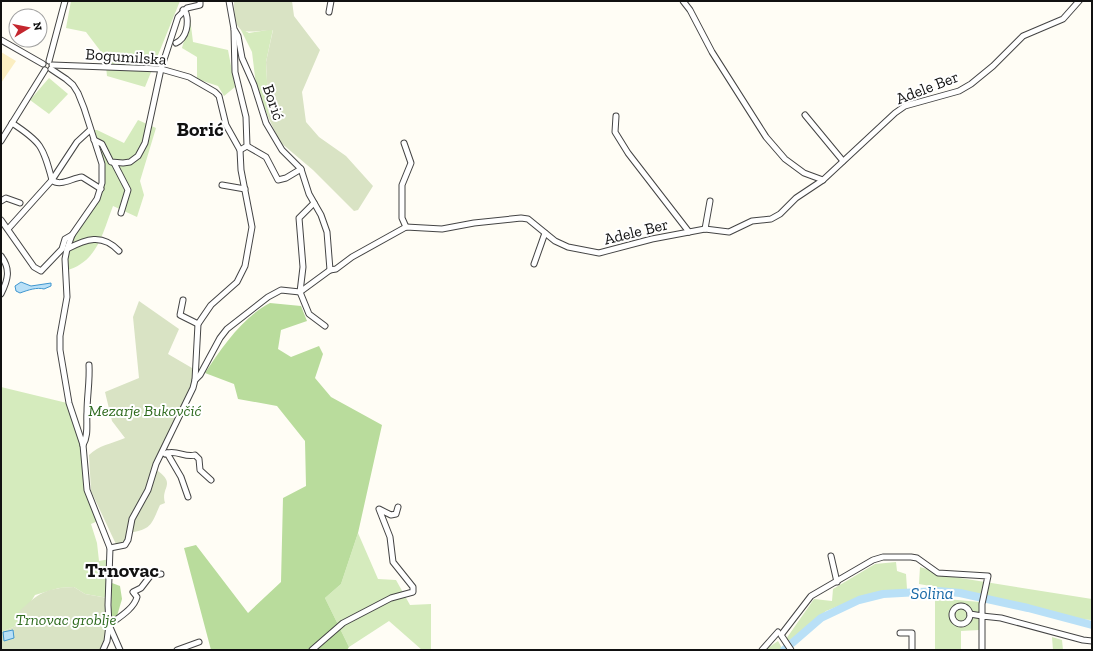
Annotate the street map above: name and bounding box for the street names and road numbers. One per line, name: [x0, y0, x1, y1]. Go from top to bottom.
street label: Bogumilska: [85, 44, 167, 69]
street label: Adele Ber: [893, 67, 962, 108]
street label: Borić: [259, 82, 288, 122]
street label: Adele Ber: [602, 214, 671, 249]

